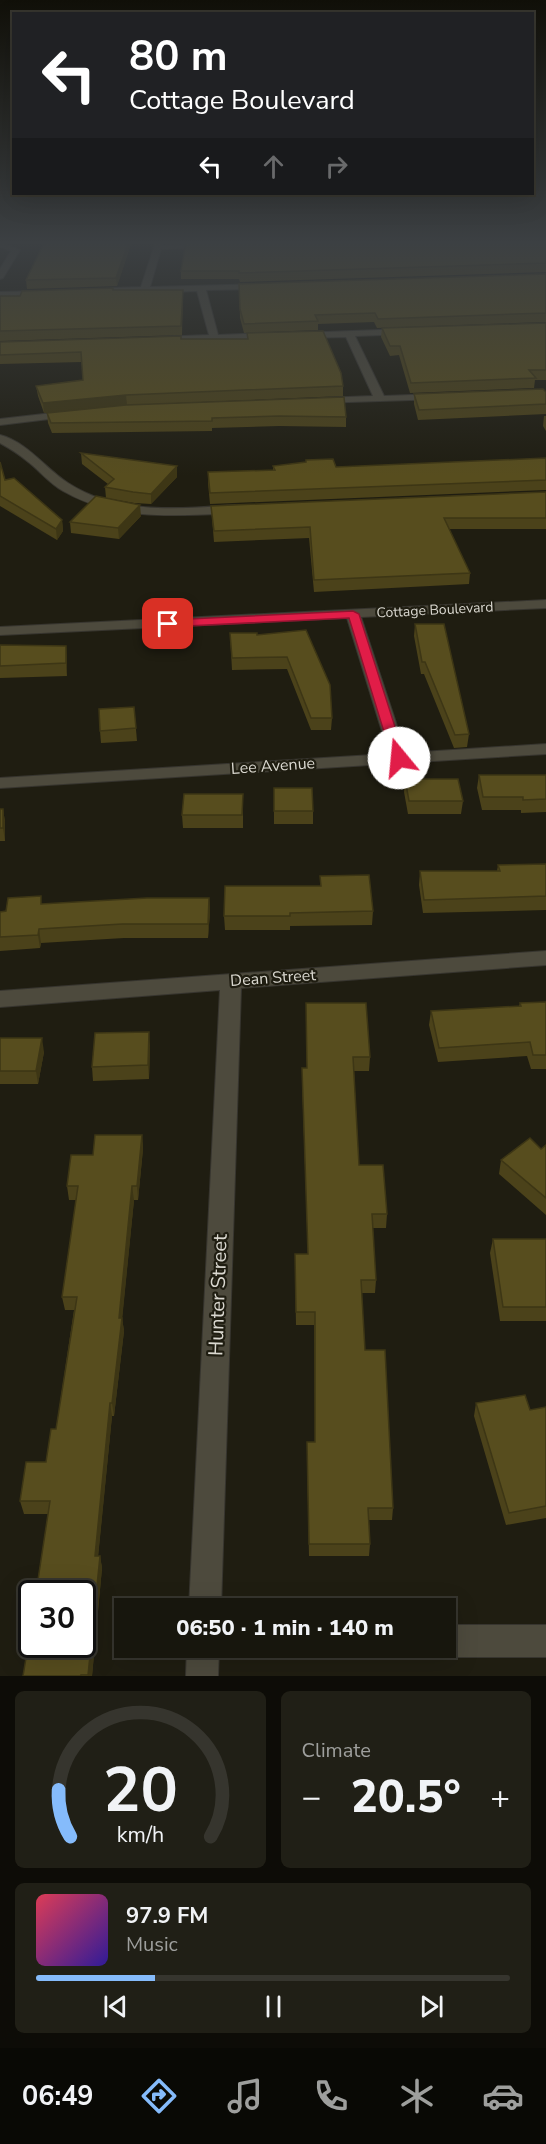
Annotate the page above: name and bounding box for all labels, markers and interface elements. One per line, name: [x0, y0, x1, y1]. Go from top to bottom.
text: 80 m: [129, 28, 228, 85]
icon: left: [30, 36, 108, 114]
text: Cottage Boulevard: [129, 82, 355, 119]
icon: left: [194, 150, 227, 183]
icon: ahead: [257, 150, 290, 183]
icon: right: [320, 150, 353, 183]
street label: Cottage Boulevard: [376, 597, 494, 623]
pin: [142, 598, 193, 649]
icon: arrive: [151, 607, 184, 640]
position arrow: [367, 726, 431, 790]
street label: Lee Avenue: [230, 752, 316, 780]
street label: Dean Street: [229, 964, 317, 992]
street label: Hunter Street: [202, 1232, 234, 1357]
speed limit sign: 30: [18, 1580, 96, 1658]
text: 06:50 · 1 min · 140 m: [176, 1613, 394, 1643]
text: Climate: [302, 1737, 371, 1764]
text: 20: [103, 1748, 178, 1833]
text: 20.5°: [351, 1767, 461, 1828]
text: −: [302, 1775, 321, 1820]
text: +: [490, 1775, 510, 1820]
text: km/h: [117, 1820, 164, 1850]
text: 97.9 FM: [126, 1901, 208, 1931]
text: Music: [126, 1931, 178, 1958]
icon: previous: [99, 1990, 132, 2023]
icon: pause: [257, 1990, 290, 2023]
icon: next: [415, 1990, 448, 2023]
icon: directions: [138, 2075, 180, 2117]
icon: music: [224, 2075, 266, 2117]
icon: phone: [310, 2075, 352, 2117]
icon: climate: [396, 2075, 438, 2117]
icon: car: [482, 2075, 524, 2117]
text: 06:49: [22, 2078, 94, 2115]

